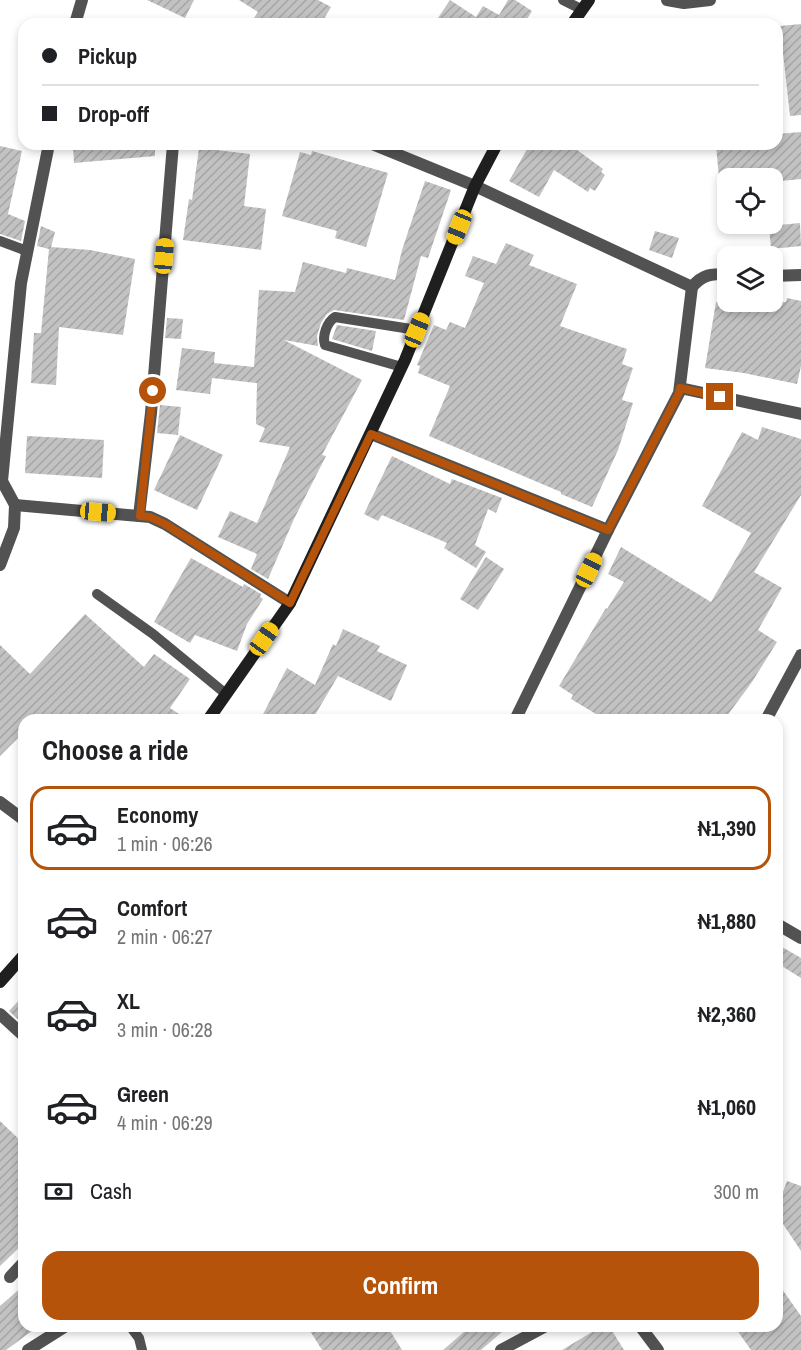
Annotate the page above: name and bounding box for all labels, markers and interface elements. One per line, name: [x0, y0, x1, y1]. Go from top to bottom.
text: Pickup: [78, 41, 137, 71]
text: Drop-off: [78, 99, 149, 129]
map controls: [717, 168, 783, 312]
button: locate: [717, 168, 783, 234]
car: [444, 207, 474, 247]
car: [153, 237, 175, 275]
button: layers: [717, 246, 783, 312]
car: [402, 310, 432, 350]
route start: [139, 377, 166, 404]
route end: [706, 383, 733, 410]
car: [79, 501, 117, 523]
car: [573, 550, 605, 590]
car: [246, 619, 282, 659]
text: Choose a ride: [42, 732, 188, 768]
text: Economy: [117, 800, 198, 830]
icon: car: [45, 801, 99, 855]
text: ₦1,390: [698, 813, 756, 843]
text: 1 min · 06:26: [117, 830, 213, 857]
text: Comfort: [117, 893, 187, 923]
icon: car: [45, 894, 99, 948]
text: ₦1,880: [698, 906, 756, 936]
text: 2 min · 06:27: [117, 923, 213, 950]
text: XL: [117, 986, 140, 1016]
icon: car: [45, 987, 99, 1041]
text: ₦2,360: [698, 999, 756, 1029]
text: 3 min · 06:28: [117, 1016, 213, 1043]
text: Green: [117, 1079, 169, 1109]
icon: car: [45, 1080, 99, 1134]
text: ₦1,060: [698, 1092, 756, 1122]
text: 4 min · 06:29: [117, 1109, 213, 1136]
icon: cash: [42, 1175, 75, 1208]
text: Cash: [90, 1176, 132, 1206]
text: 300 m: [713, 1178, 759, 1205]
button: Confirm: [42, 1251, 759, 1320]

